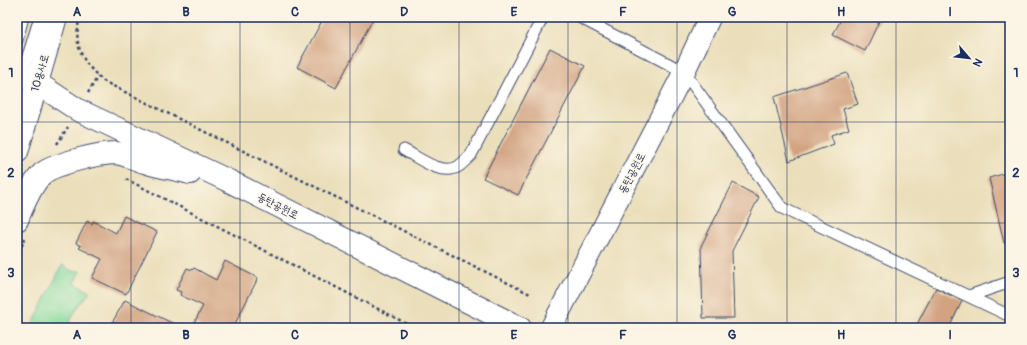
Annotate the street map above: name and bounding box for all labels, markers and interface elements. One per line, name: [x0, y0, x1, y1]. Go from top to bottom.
text: A: [73, 4, 82, 20]
text: B: [182, 4, 190, 20]
text: C: [291, 4, 299, 20]
text: D: [400, 4, 408, 20]
text: E: [511, 4, 518, 20]
text: F: [619, 4, 627, 20]
text: G: [728, 4, 737, 20]
text: H: [837, 4, 845, 20]
text: I: [948, 4, 952, 20]
north arrow: [949, 38, 989, 78]
street label: 10용사로: [28, 53, 52, 93]
text: N: [970, 56, 985, 69]
text: 1: [8, 65, 14, 81]
text: 1: [1013, 65, 1019, 81]
street label: 동탄공원로: [616, 150, 648, 196]
text: 2: [7, 165, 15, 181]
text: 2: [1012, 165, 1020, 181]
street label: 동탄공원로: [255, 190, 301, 222]
text: 3: [7, 265, 15, 281]
text: 3: [1012, 265, 1020, 281]
text: A: [73, 327, 82, 343]
text: B: [182, 327, 190, 343]
text: C: [291, 327, 299, 343]
text: D: [400, 327, 408, 343]
text: E: [511, 327, 518, 343]
text: F: [619, 327, 627, 343]
text: G: [728, 327, 737, 343]
text: H: [837, 327, 845, 343]
text: I: [948, 327, 952, 343]

